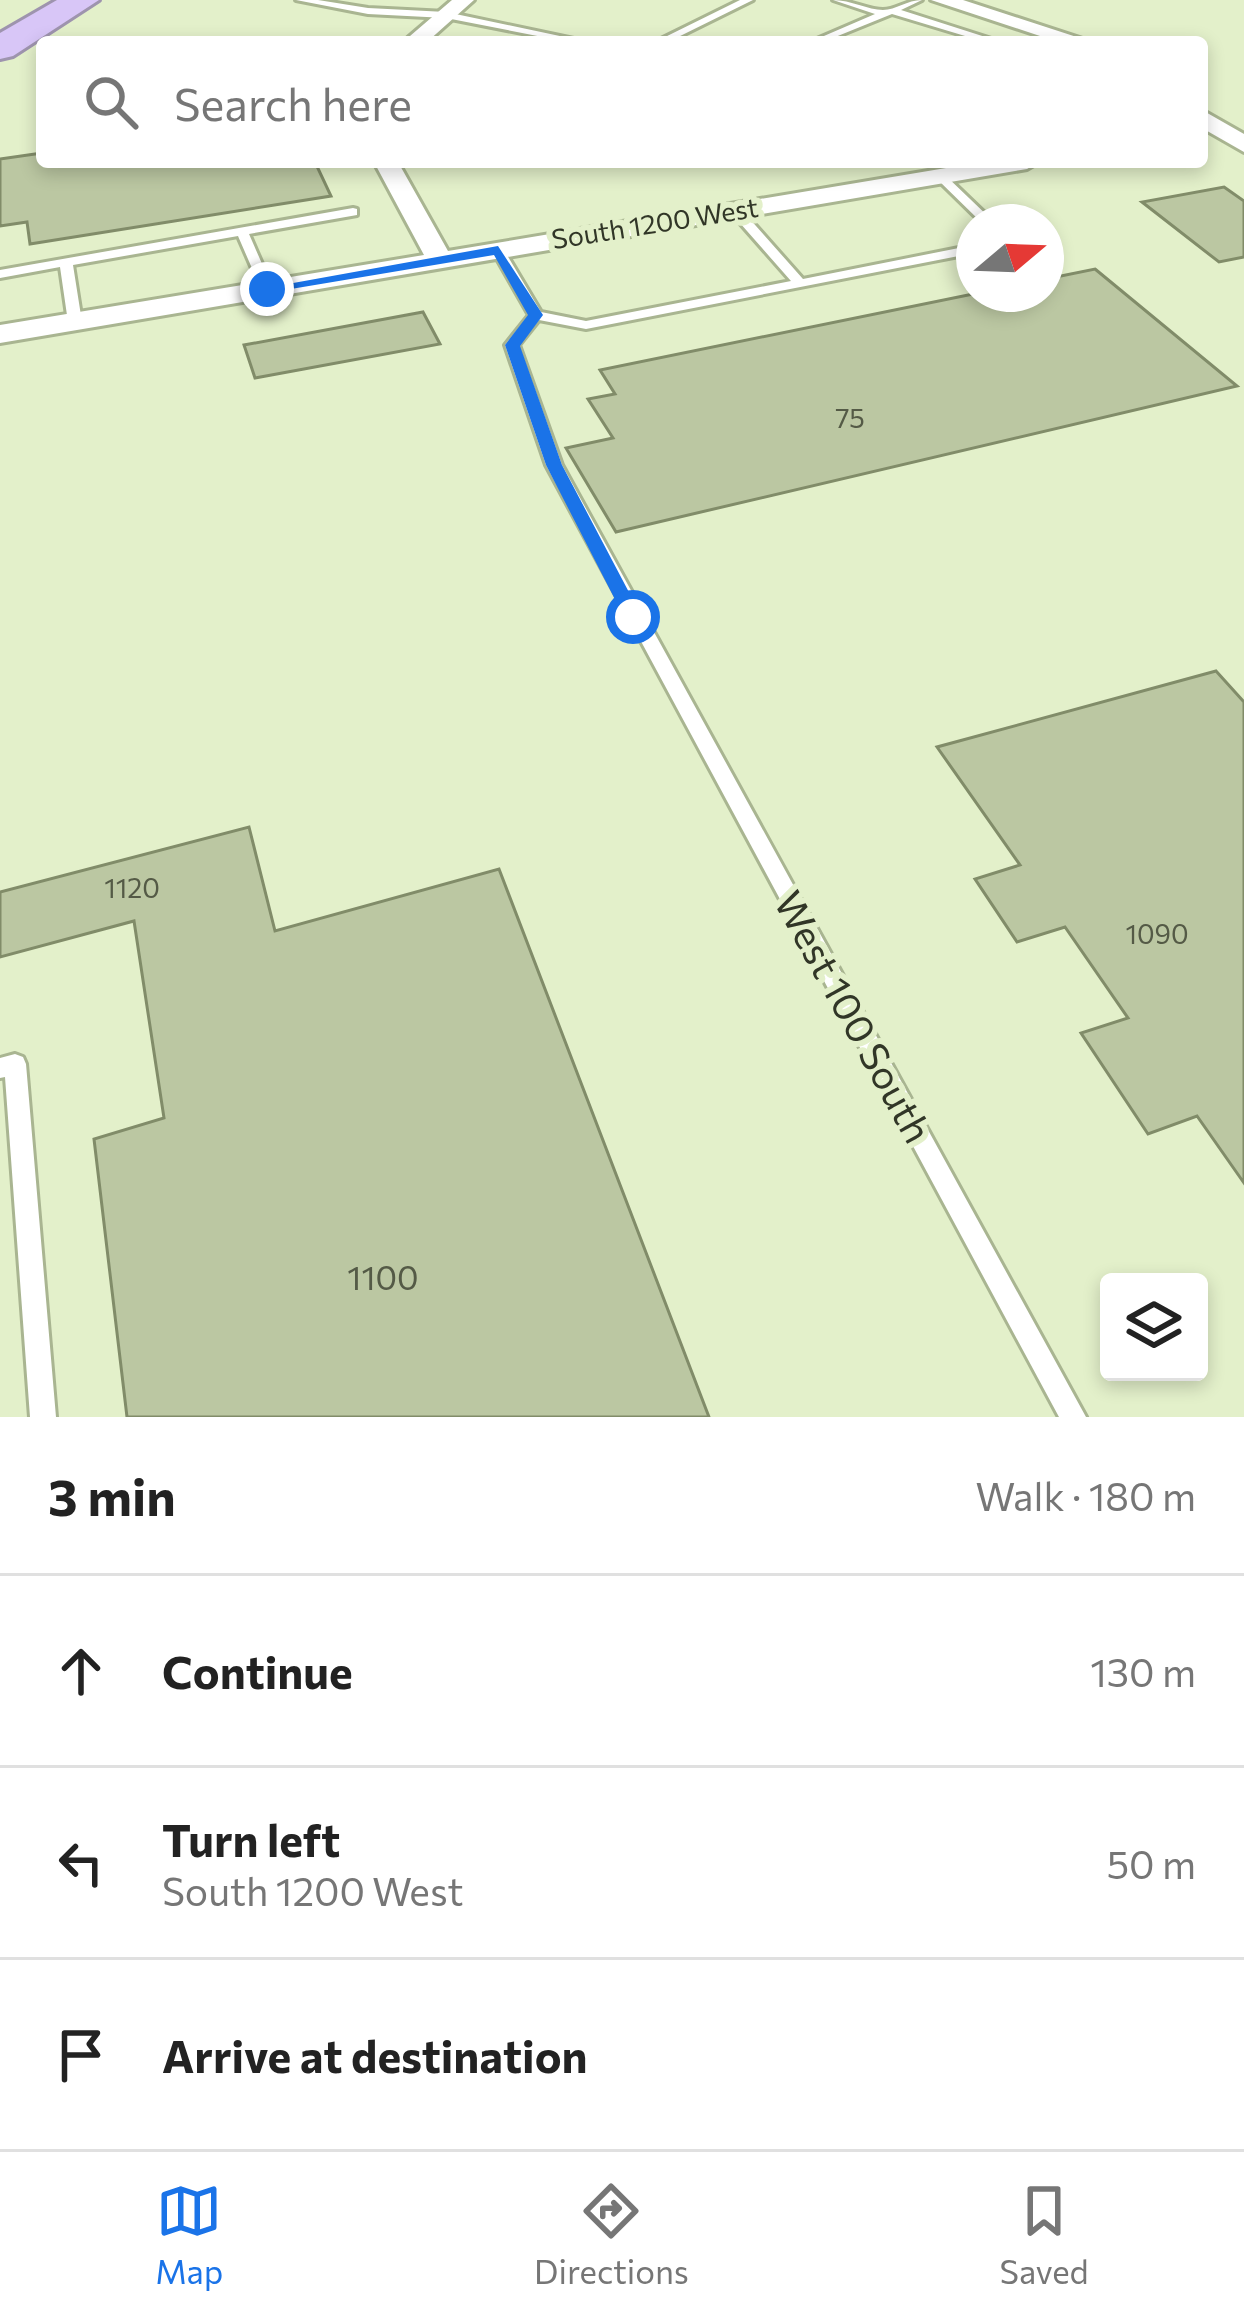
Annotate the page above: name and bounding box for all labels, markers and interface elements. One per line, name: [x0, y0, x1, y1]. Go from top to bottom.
search box: [36, 36, 1208, 168]
icon: search: [78, 69, 144, 135]
text: Search here: [174, 75, 412, 130]
street label: South 1200 West: [549, 190, 760, 255]
north arrow: [956, 204, 1064, 312]
route end: [240, 262, 294, 316]
house number: 75: [835, 401, 865, 434]
route start: [606, 590, 660, 644]
house number: 1120: [104, 871, 160, 904]
street label: West 100 South: [766, 882, 944, 1150]
house number: 1090: [1125, 917, 1189, 950]
house number: 1100: [347, 1256, 419, 1297]
map controls: [1100, 1273, 1208, 1381]
button: layers: [1100, 1273, 1208, 1381]
text: 3 min: [48, 1464, 176, 1527]
text: Walk · 180 m: [975, 1471, 1196, 1519]
icon: ahead: [48, 1638, 114, 1704]
text: Continue: [162, 1643, 353, 1698]
text: 130 m: [1090, 1647, 1196, 1695]
text: Turn left: [162, 1811, 340, 1866]
icon: left: [48, 1830, 114, 1896]
text: 50 m: [1107, 1839, 1196, 1887]
text: South 1200 West: [162, 1866, 464, 1914]
icon: arrive: [48, 2022, 114, 2088]
text: Arrive at destination: [162, 2027, 588, 2082]
tab: Map: [155, 2178, 223, 2291]
tab: Directions: [534, 2178, 689, 2291]
tab: Saved: [1000, 2178, 1089, 2291]

